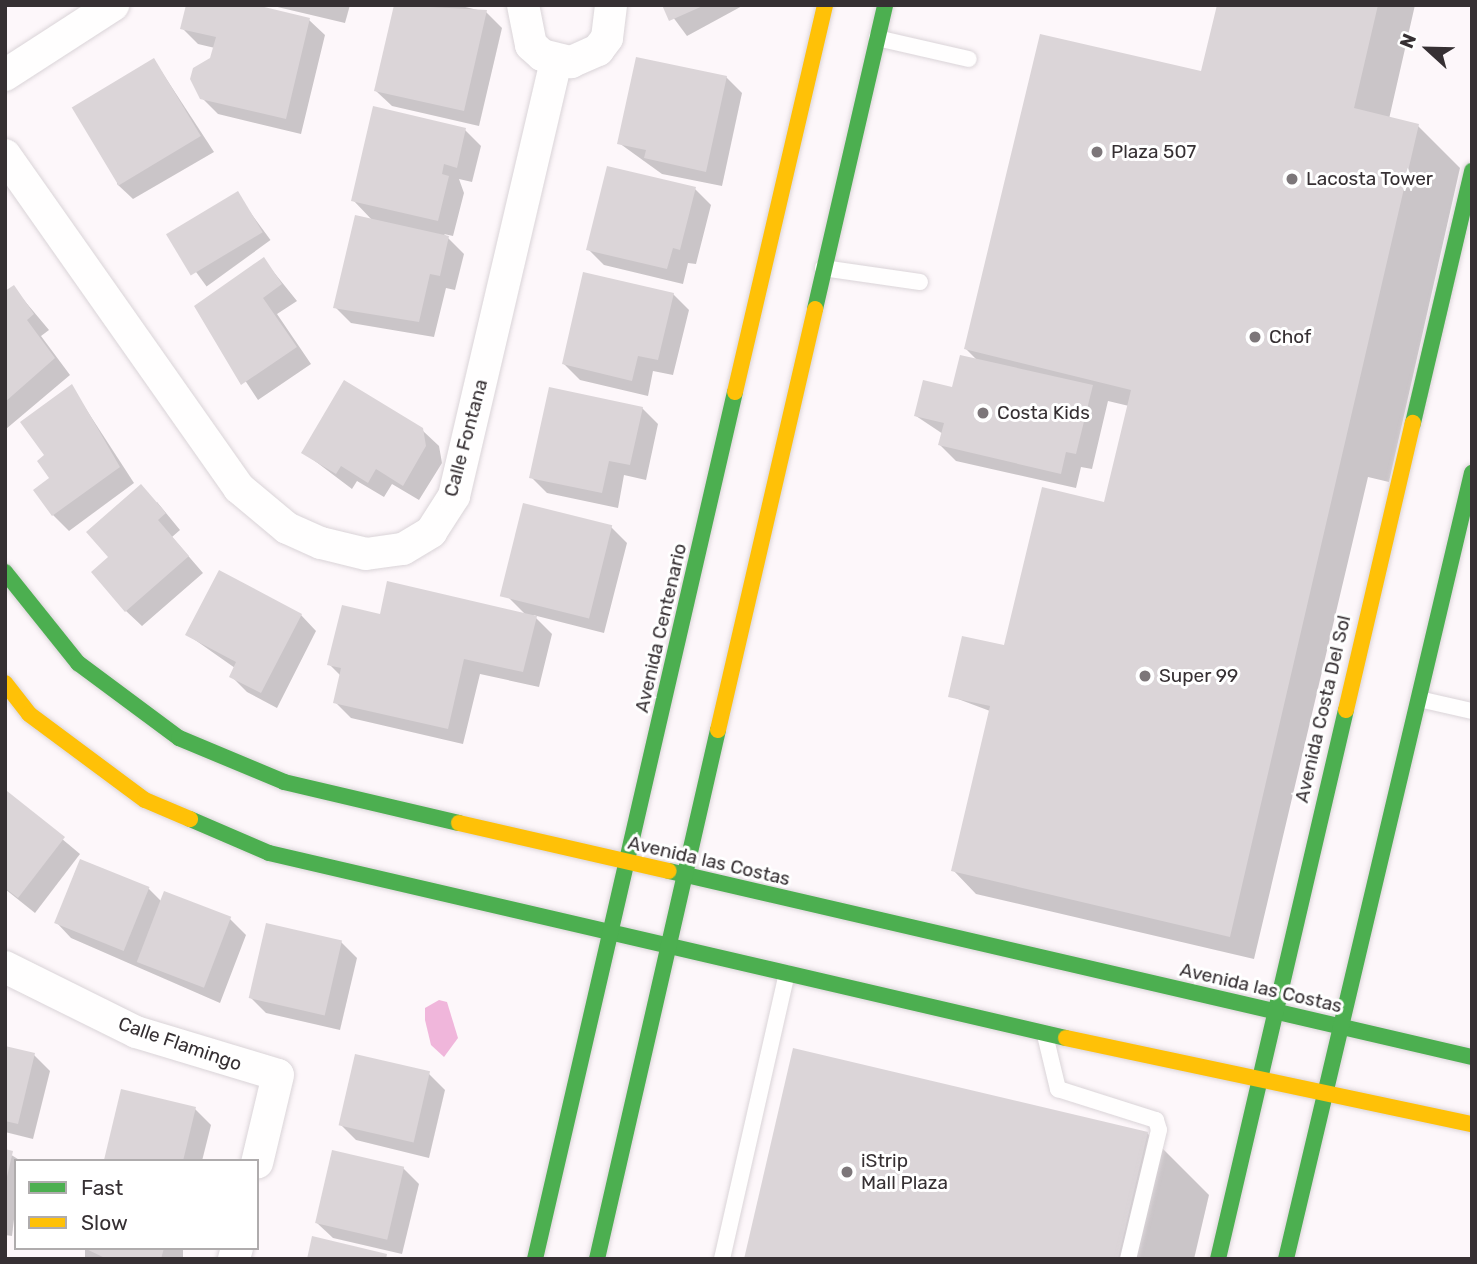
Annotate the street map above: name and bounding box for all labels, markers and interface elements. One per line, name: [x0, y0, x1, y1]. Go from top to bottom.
north arrow: [1393, 14, 1463, 84]
text: N: [1395, 30, 1421, 52]
place label: Plaza 507: [1111, 141, 1196, 163]
marker: Plaza 507: [1089, 144, 1105, 160]
place label: Lacosta Tower: [1306, 168, 1433, 190]
marker: Lacosta Tower: [1284, 171, 1300, 187]
place label: Chof: [1269, 326, 1311, 348]
marker: Chof: [1247, 329, 1263, 345]
street label: Calle Fontana: [439, 377, 493, 499]
place label: Costa Kids: [997, 402, 1090, 424]
marker: Costa Kids: [975, 405, 991, 421]
street label: Avenida Centenario: [630, 541, 692, 715]
street label: Avenida Costa Del Sol: [1290, 613, 1356, 805]
place label: Super 99: [1159, 665, 1239, 687]
marker: Super 99: [1137, 668, 1153, 684]
street label: Avenida las Costas: [626, 831, 792, 891]
street label: Avenida las Costas: [1178, 958, 1344, 1018]
street label: Calle Flamingo: [115, 1012, 245, 1076]
place label: iStrip Mall Plaza: [861, 1150, 948, 1194]
legend: [14, 1159, 259, 1250]
marker: iStrip Mall Plaza: [839, 1164, 855, 1180]
text: Fast: [81, 1175, 123, 1200]
text: Slow: [81, 1210, 128, 1235]

